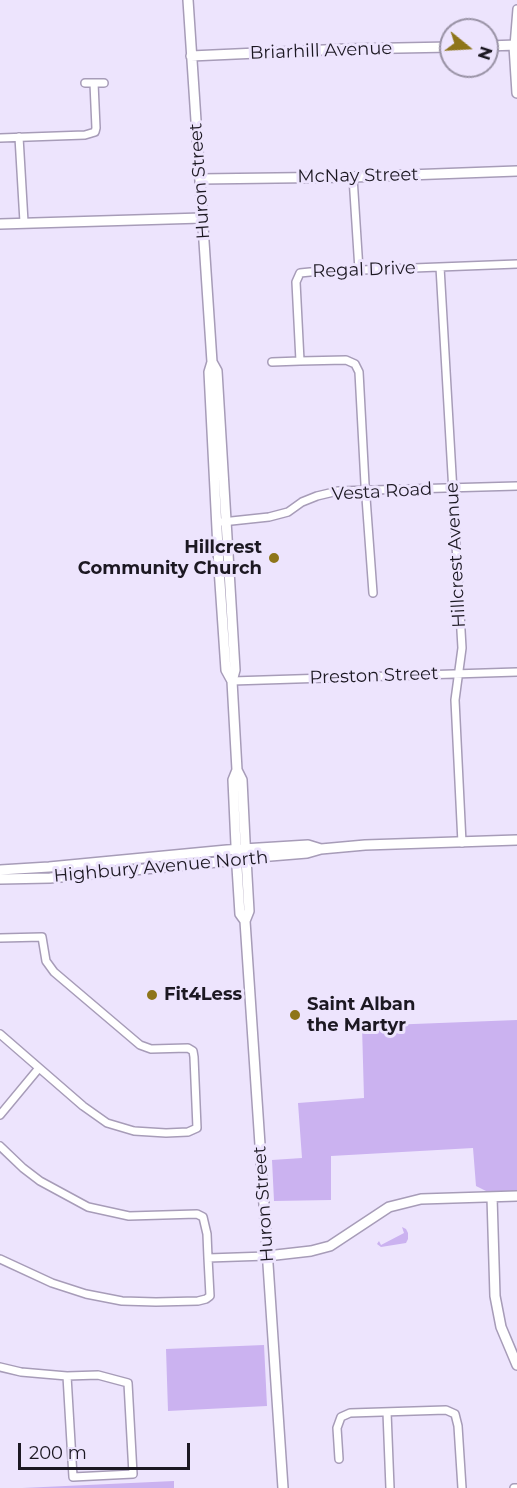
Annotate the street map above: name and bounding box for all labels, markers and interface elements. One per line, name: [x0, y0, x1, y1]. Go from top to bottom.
north arrow: [439, 18, 499, 78]
street label: Briarhill Avenue: [249, 38, 393, 64]
text: N: [474, 44, 496, 62]
street label: Huron Street: [185, 122, 215, 240]
street label: McNay Street: [297, 164, 419, 188]
street label: Regal Drive: [312, 257, 416, 283]
street label: Vesta Road: [331, 479, 433, 505]
street label: Hillcrest Avenue: [441, 482, 471, 628]
place label: Hillcrest Community Church: [78, 537, 262, 580]
marker: Hillcrest Community Church: [267, 551, 281, 565]
street label: Preston Street: [309, 663, 439, 689]
street label: Highbury Avenue North: [53, 847, 269, 887]
place label: Fit4Less: [164, 984, 242, 1006]
marker: Fit4Less: [145, 988, 159, 1002]
place label: Saint Alban the Martyr: [307, 994, 415, 1036]
marker: Saint Alban the Martyr: [288, 1008, 302, 1022]
street label: Huron Street: [249, 1145, 279, 1263]
scale bar: [21, 1431, 194, 1469]
text: 200 m: [29, 1442, 87, 1464]

